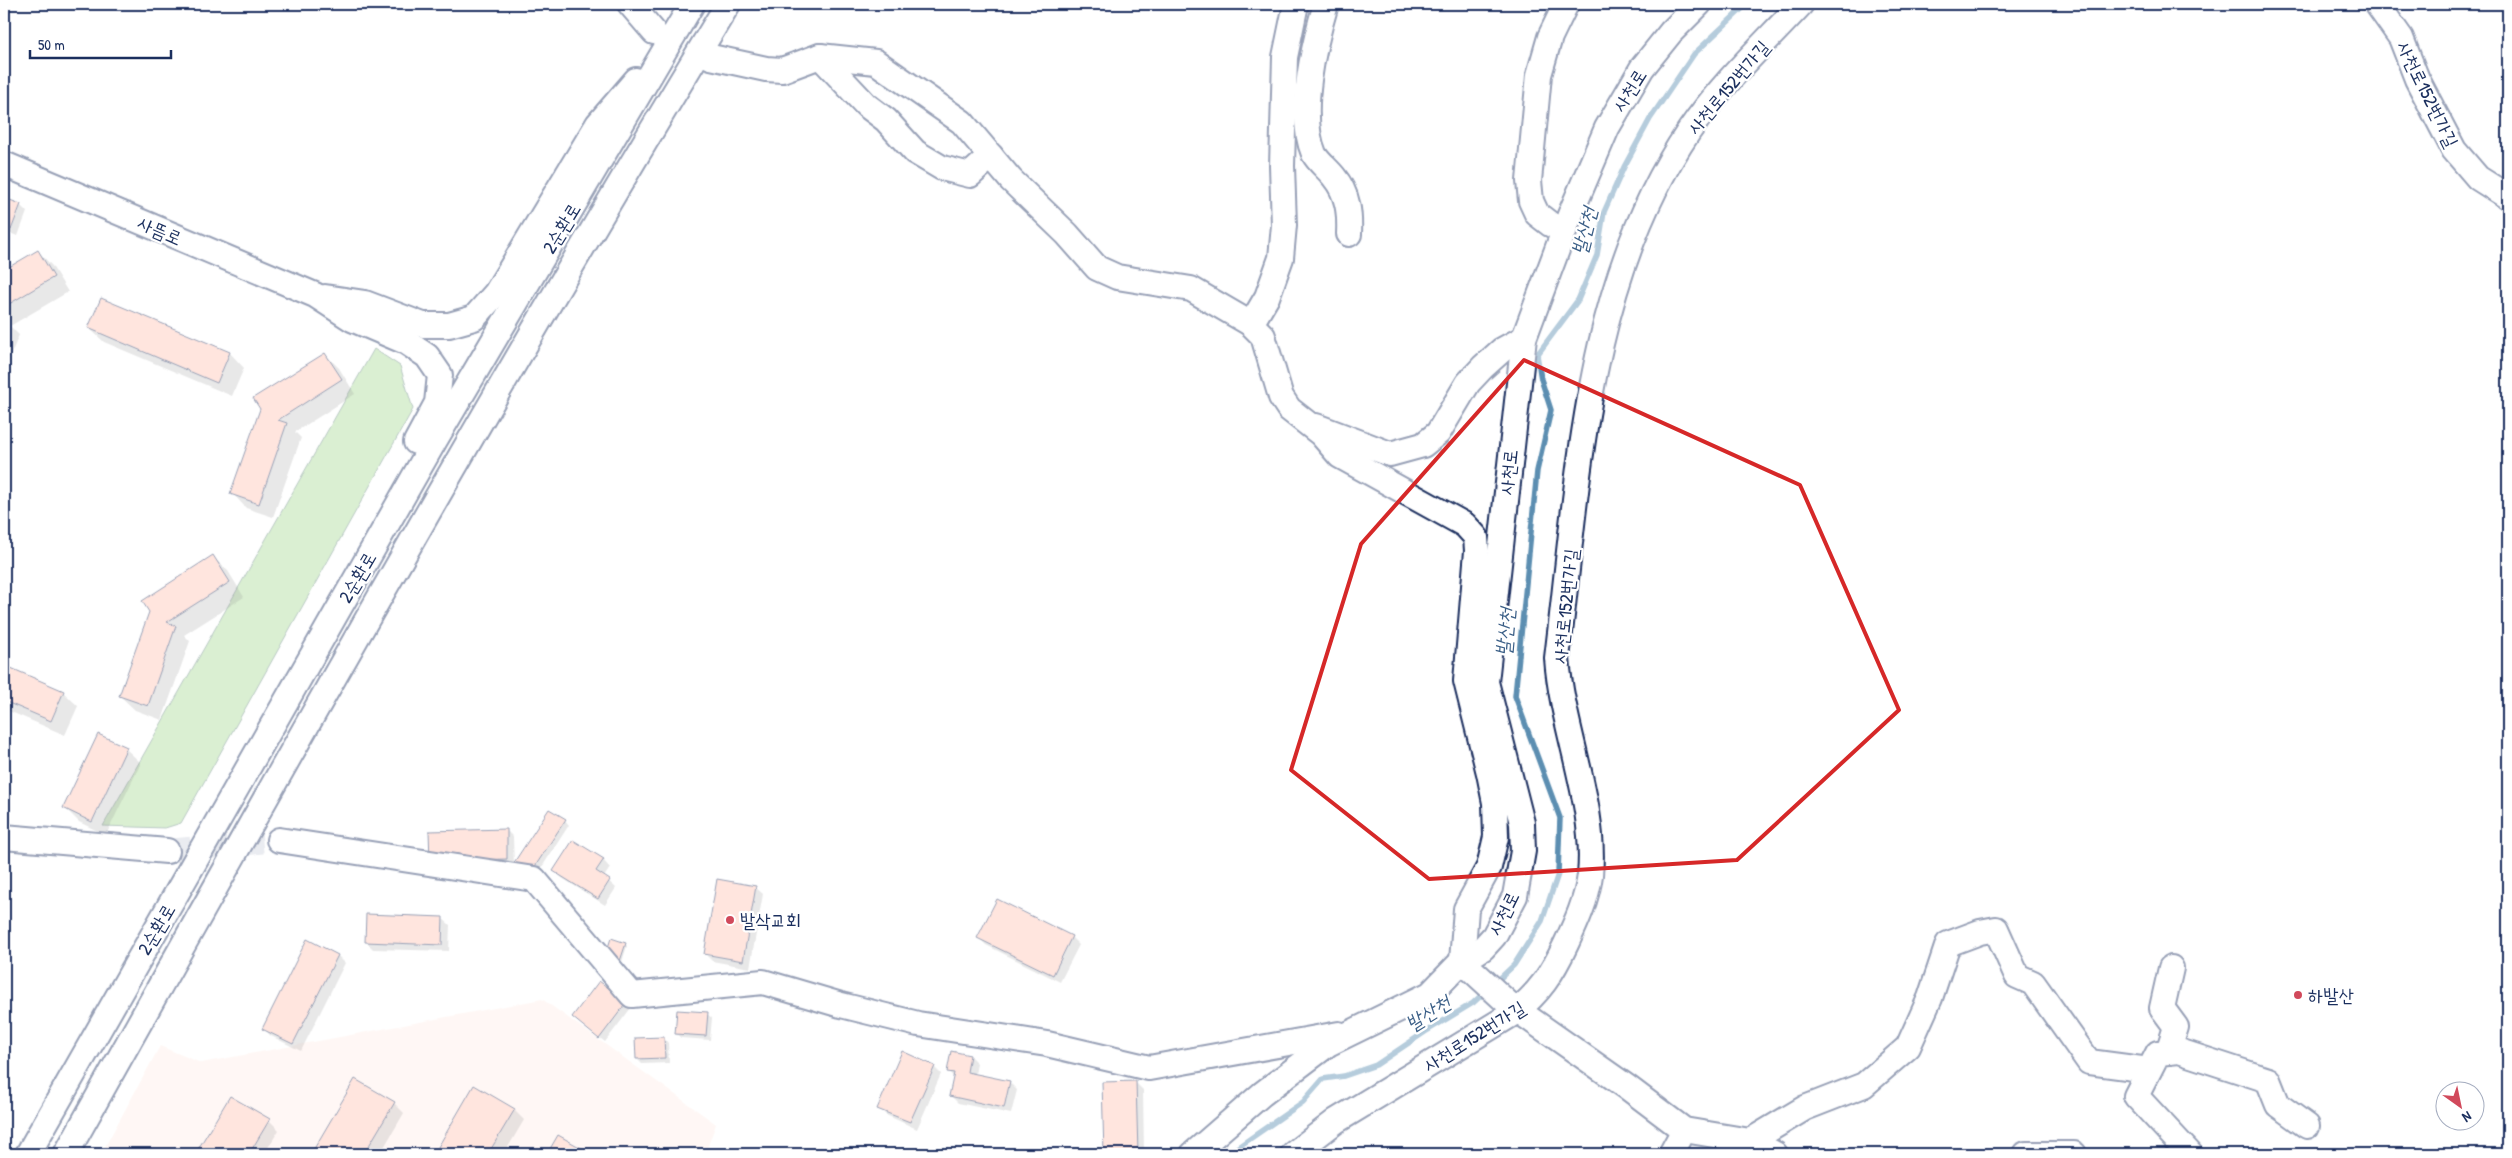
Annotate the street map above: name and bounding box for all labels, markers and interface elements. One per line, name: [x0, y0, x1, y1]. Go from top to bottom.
scale bar: [30, 28, 171, 60]
text: 50 m: [38, 34, 65, 55]
street label: 사천로152번가길: [1681, 34, 1775, 140]
street label: 사천로152번가길: [2391, 36, 2465, 152]
street label: 사천로: [1606, 64, 1652, 116]
street label: 2순환로: [536, 198, 586, 258]
water label: 발산천: [1565, 202, 1603, 258]
street label: 사뜸로: [134, 209, 186, 251]
street label: 사천로: [1493, 448, 1523, 496]
street label: 2순환로: [332, 547, 382, 607]
street label: 사천로152번가길: [1546, 547, 1584, 665]
water label: 발산천: [1489, 605, 1520, 657]
street label: 사천로: [1481, 887, 1525, 939]
street label: 2순환로: [131, 899, 181, 959]
place label: 발삭교회: [740, 907, 801, 933]
marker: 발삭교회: [724, 914, 736, 926]
place label: 하발산: [2308, 982, 2354, 1008]
water label: 발산천: [1400, 987, 1457, 1037]
marker: 하발산: [2292, 989, 2304, 1001]
street label: 사천로152번가길: [1418, 994, 1530, 1078]
north arrow: [2434, 1080, 2484, 1130]
text: N: [2459, 1107, 2476, 1128]

